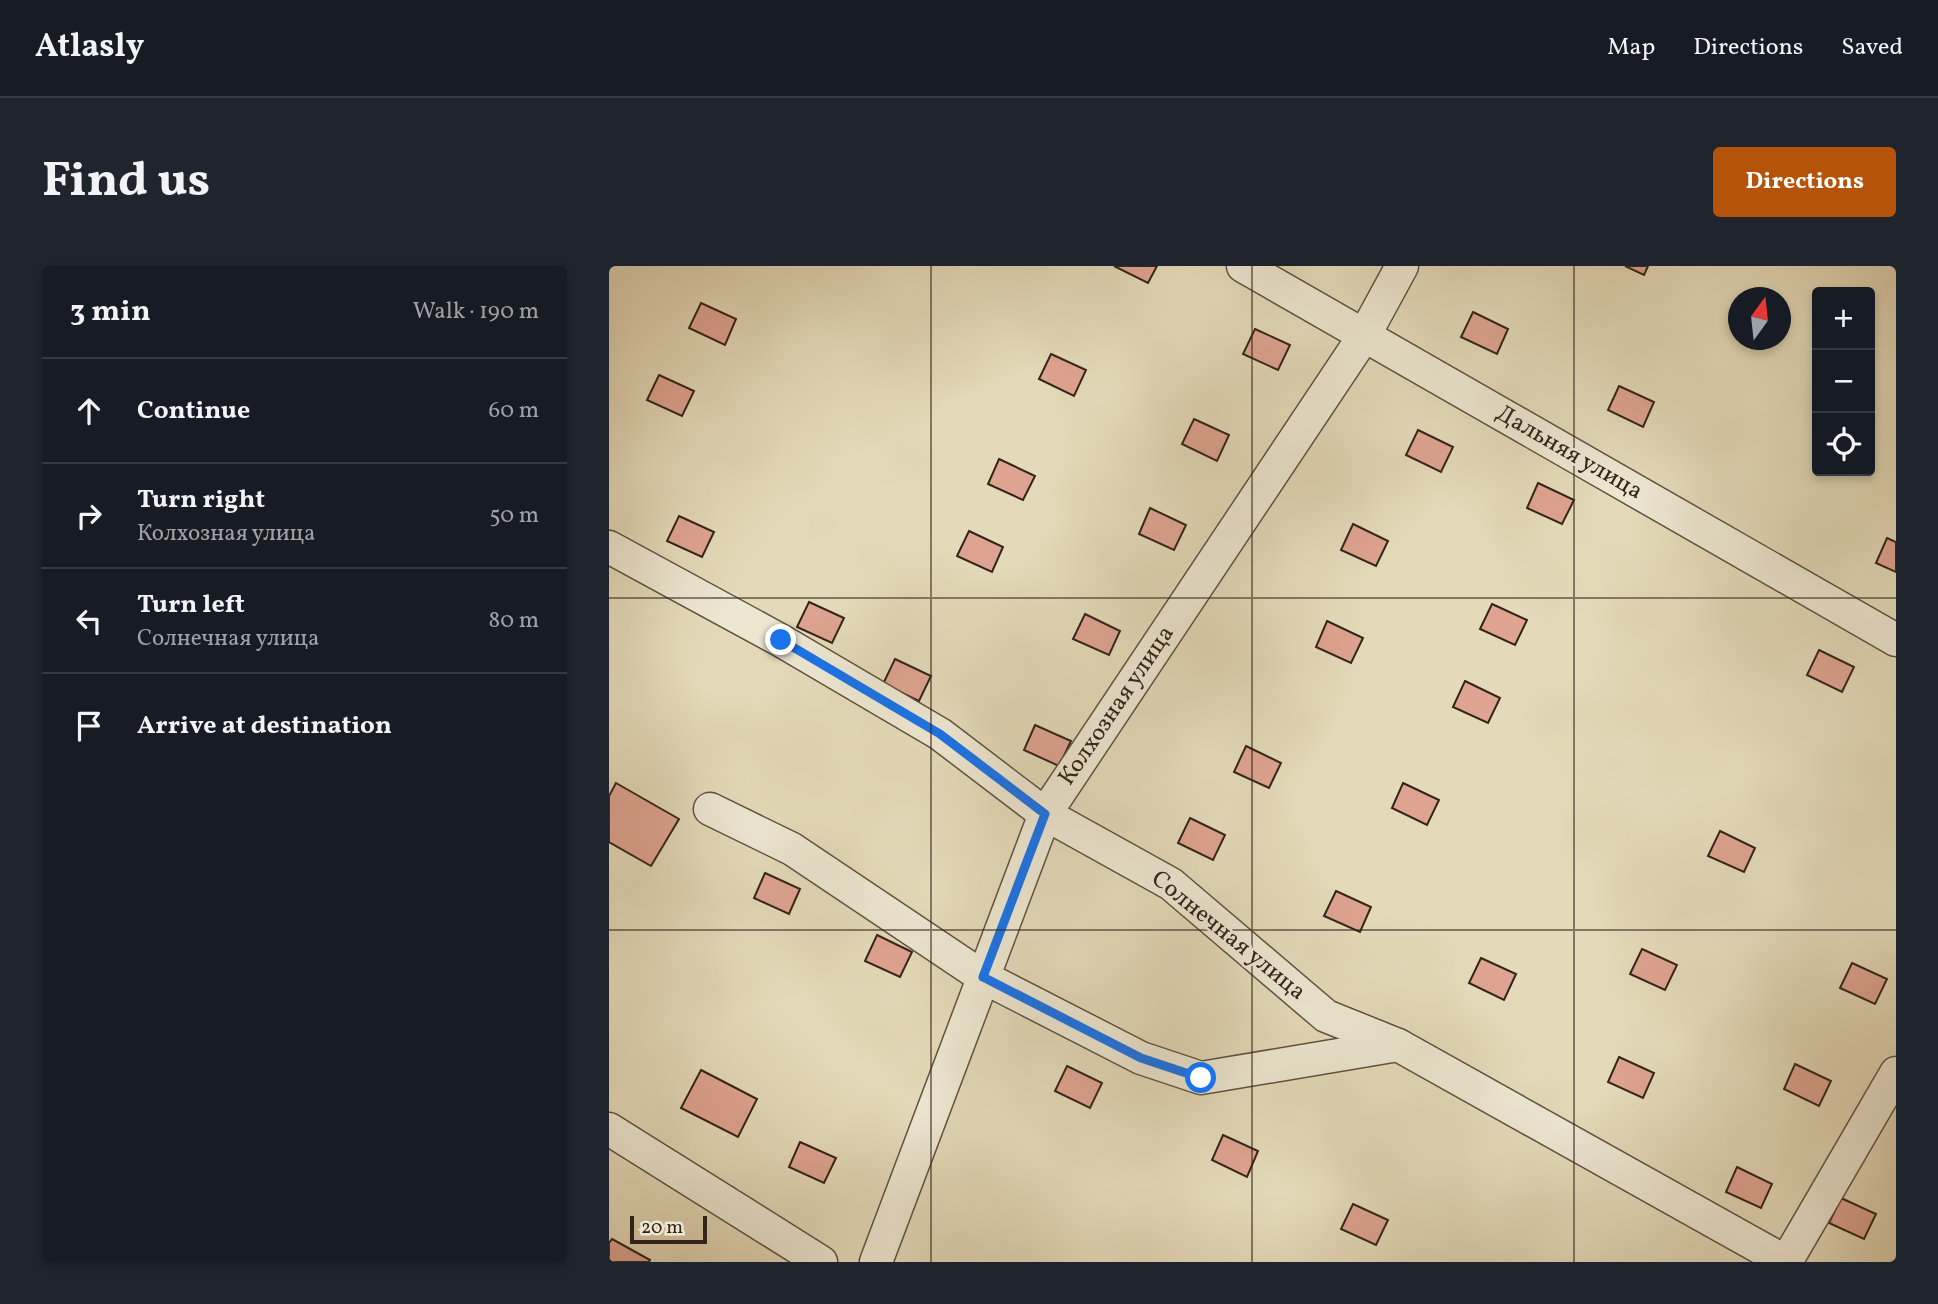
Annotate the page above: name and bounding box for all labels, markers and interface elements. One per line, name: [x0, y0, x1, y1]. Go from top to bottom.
text: Atlasly: [35, 25, 144, 71]
text: Map: [1607, 31, 1655, 65]
text: Directions: [1693, 31, 1803, 65]
text: Saved: [1841, 31, 1903, 65]
button: Directions: [1713, 147, 1896, 217]
text: Find us: [42, 148, 210, 217]
north arrow: [1728, 287, 1791, 350]
map controls: [1812, 287, 1875, 476]
button: +: [1812, 287, 1875, 350]
text: 3 min: [70, 291, 151, 333]
text: Walk · 190 m: [413, 296, 539, 328]
button: −: [1812, 350, 1875, 413]
icon: ahead: [70, 392, 108, 430]
text: Continue: [137, 393, 250, 429]
text: 60 m: [489, 395, 539, 427]
street label: Дальняя улица: [1489, 397, 1649, 509]
button: locate: [1812, 413, 1875, 476]
text: Turn right: [137, 482, 265, 518]
icon: right: [70, 497, 108, 535]
text: 50 m: [490, 500, 539, 532]
text: Колхозная улица: [137, 518, 316, 550]
text: Turn left: [137, 587, 245, 623]
icon: left: [70, 602, 108, 640]
text: 80 m: [489, 605, 539, 637]
street label: Колхозная улица: [1051, 619, 1183, 793]
text: Солнечная улица: [137, 623, 319, 655]
route end: [765, 624, 796, 655]
icon: arrive: [70, 707, 108, 745]
text: Arrive at destination: [137, 708, 392, 744]
street label: Солнечная улица: [1143, 863, 1313, 1009]
route start: [1185, 1062, 1216, 1093]
scale bar: [630, 1213, 707, 1245]
text: 20 m: [641, 1215, 683, 1241]

